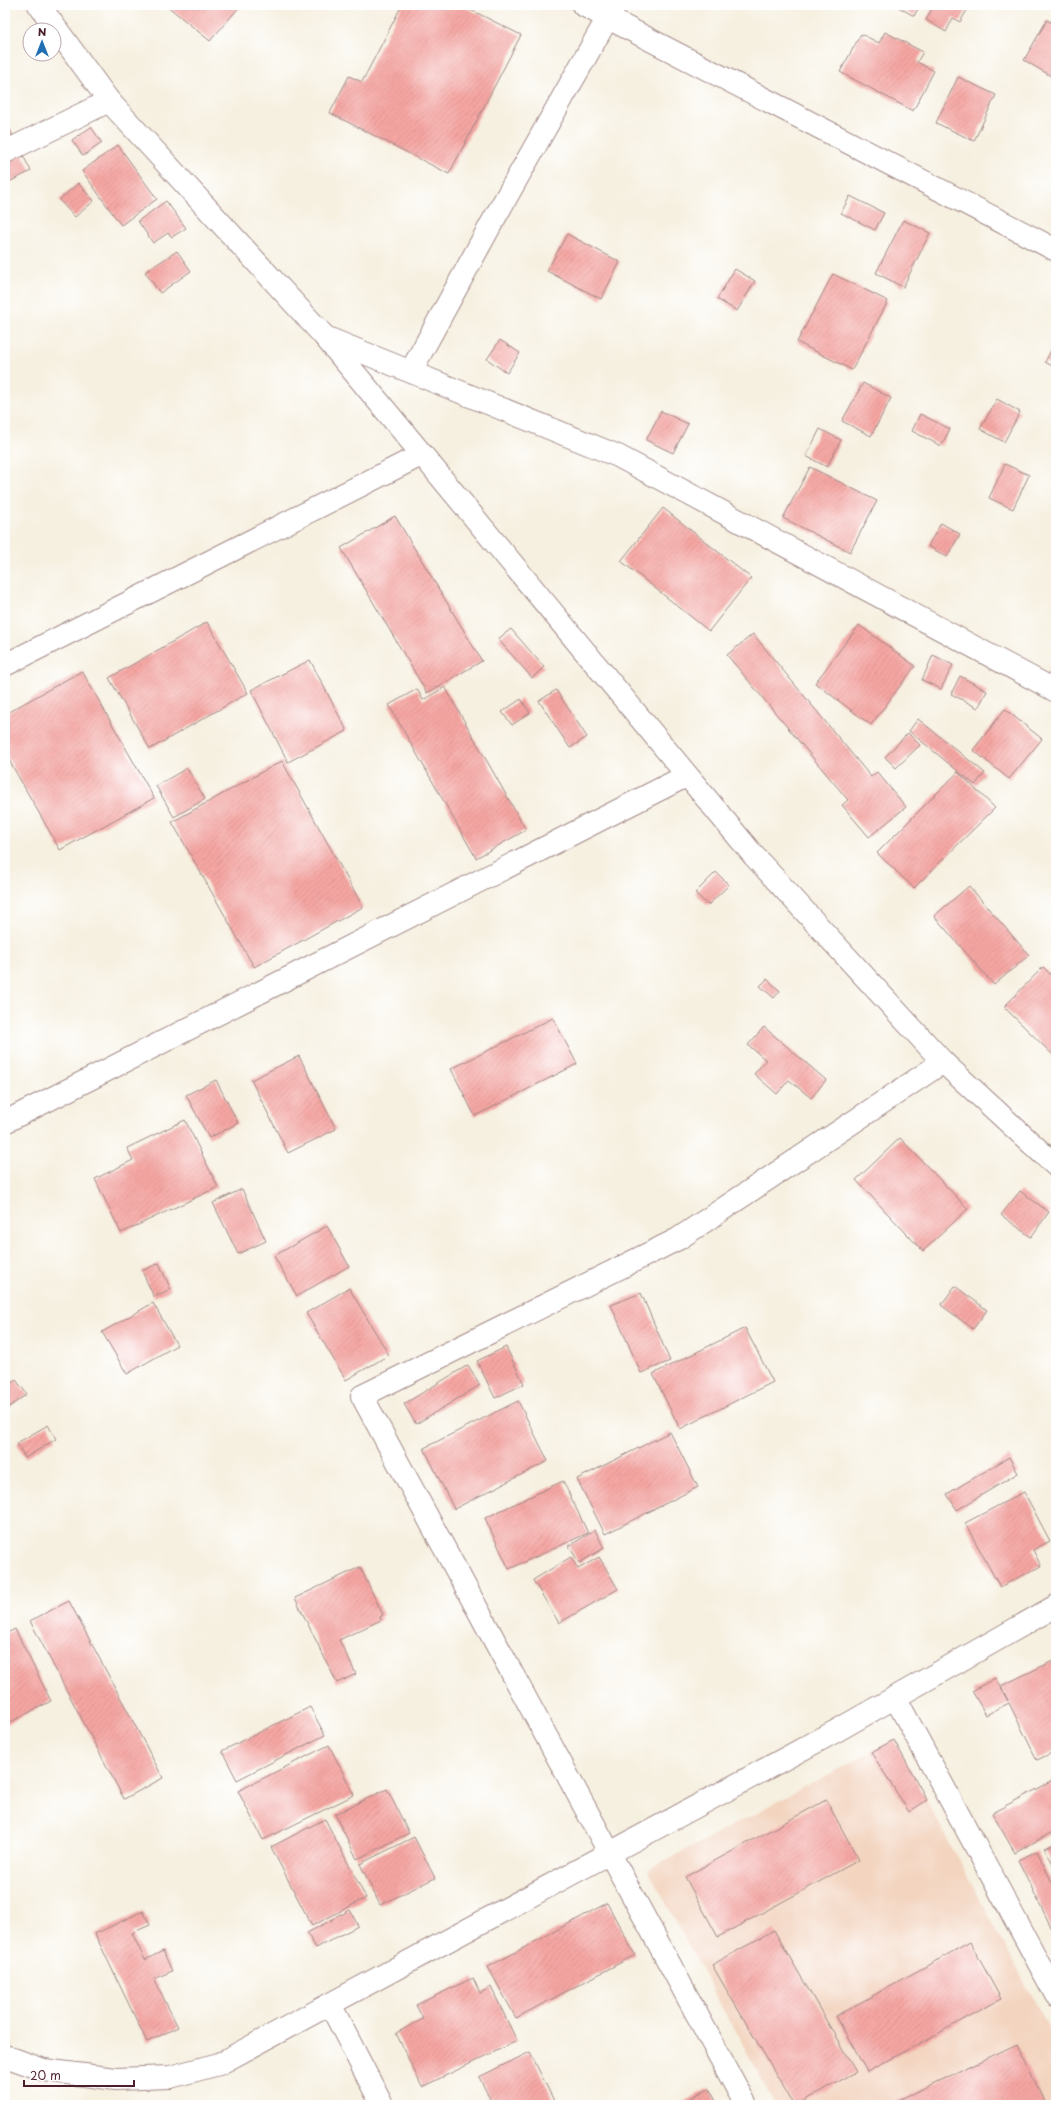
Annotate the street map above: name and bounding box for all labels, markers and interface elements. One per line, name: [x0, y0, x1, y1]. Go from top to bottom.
north arrow: [22, 22, 62, 62]
text: N: [38, 23, 47, 40]
scale bar: [24, 2062, 134, 2088]
text: 20 m: [30, 2066, 61, 2084]

